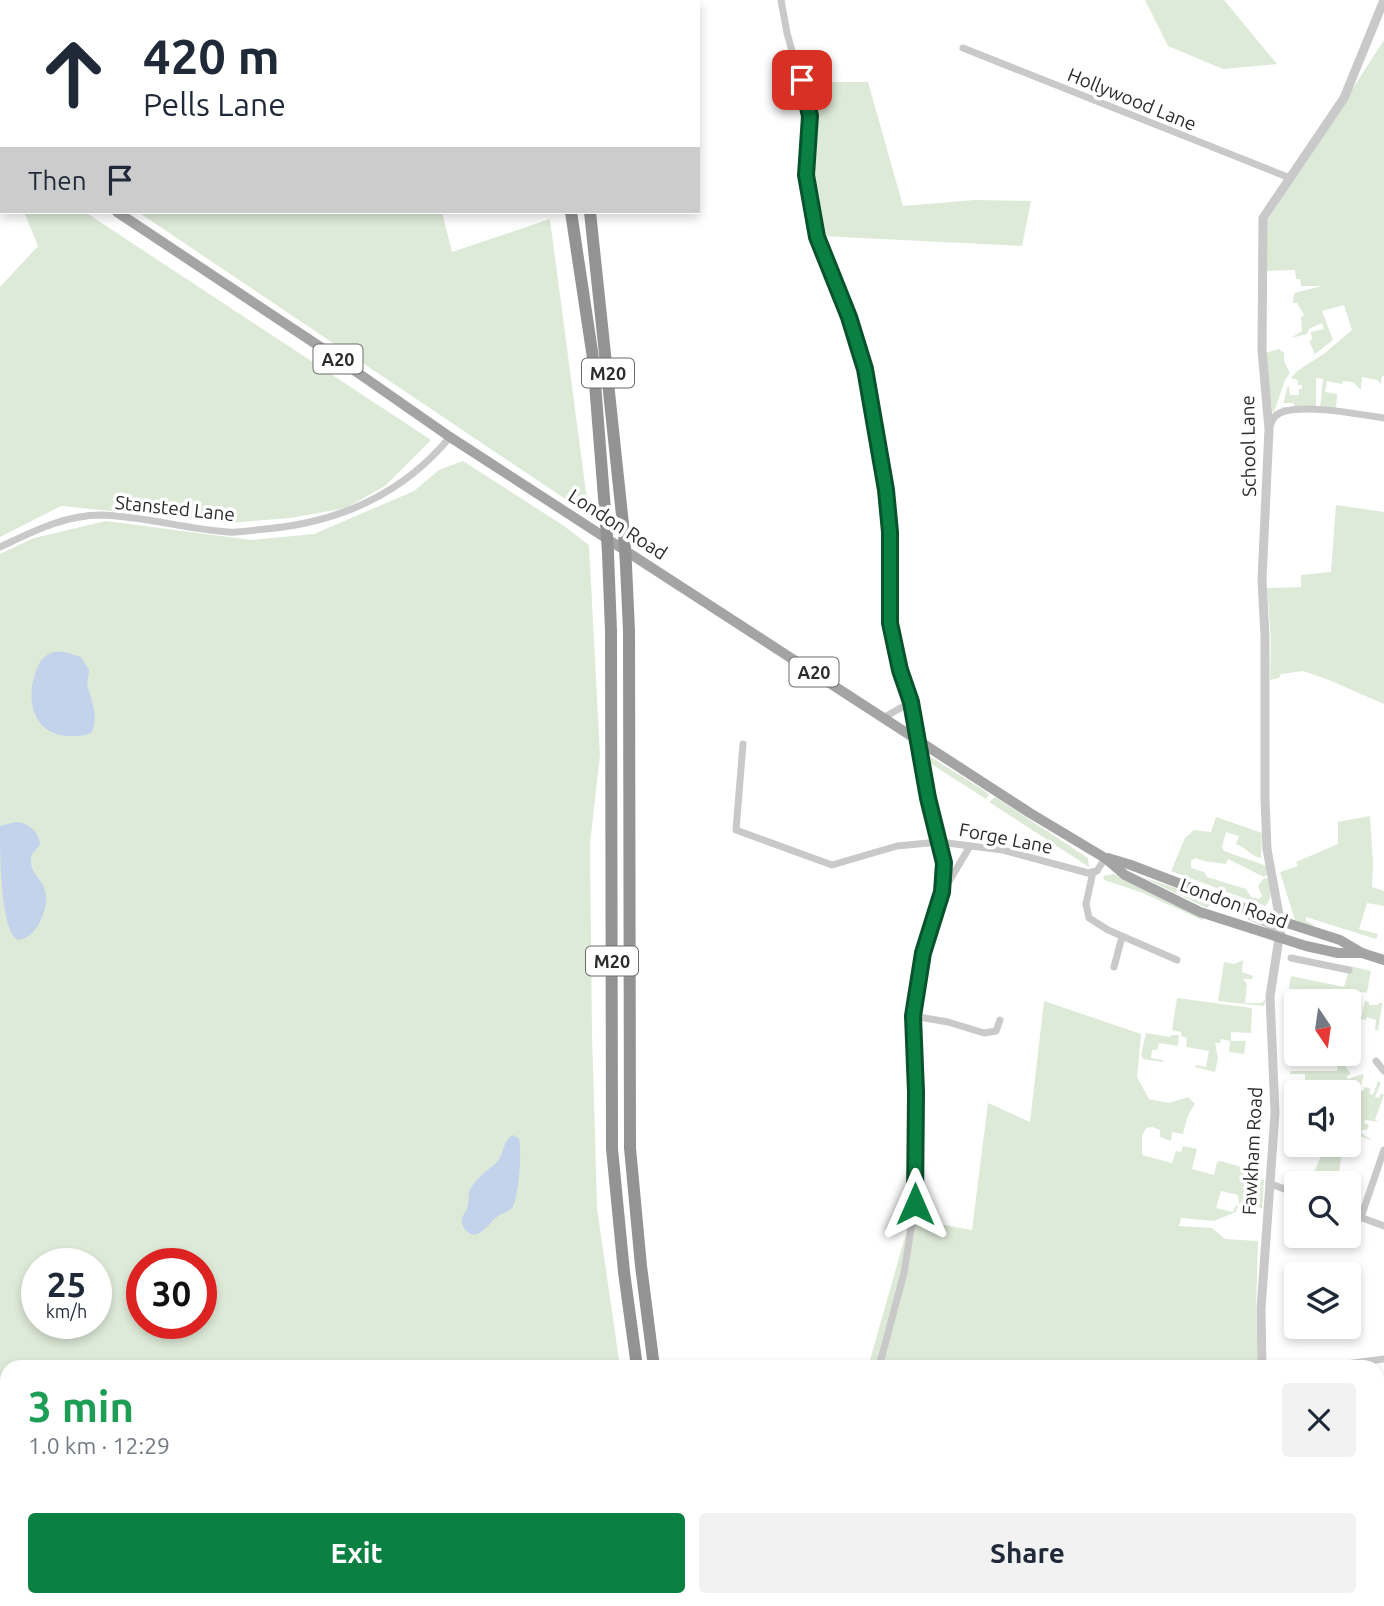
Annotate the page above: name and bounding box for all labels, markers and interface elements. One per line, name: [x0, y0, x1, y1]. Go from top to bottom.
icon: ahead: [28, 28, 119, 119]
text: 420 m: [143, 28, 280, 83]
pin: [772, 50, 832, 110]
icon: arrive: [783, 61, 821, 99]
street label: Hollywood Lane: [1064, 63, 1200, 135]
text: Pells Lane: [143, 86, 286, 122]
icon: arrive: [101, 161, 139, 199]
text: Then: [28, 166, 87, 195]
road number: A20: [314, 344, 362, 374]
road number: M20: [582, 358, 634, 388]
street label: School Lane: [1236, 395, 1260, 497]
street label: London Road: [565, 484, 671, 564]
street label: Stansted Lane: [114, 491, 236, 525]
road number: A20: [790, 658, 838, 686]
street label: Forge Lane: [957, 818, 1055, 858]
street label: London Road: [1177, 873, 1291, 933]
road number: M20: [586, 946, 638, 976]
north arrow: [1284, 989, 1362, 1066]
map controls: [1284, 989, 1361, 1339]
button: sound: [1284, 1080, 1361, 1157]
street label: Fawkham Road: [1238, 1086, 1266, 1216]
position arrow: [878, 1167, 952, 1241]
button: search: [1284, 1171, 1361, 1248]
speed limit sign: 30: [126, 1248, 217, 1339]
button: layers: [1284, 1262, 1361, 1339]
text: 25: [47, 1264, 86, 1304]
text: km/h: [46, 1301, 87, 1321]
text: 3 min: [28, 1383, 134, 1430]
button: close: [1282, 1383, 1356, 1457]
text: 1.0 km · 12:29: [28, 1433, 170, 1458]
button: Exit: [28, 1513, 685, 1593]
button: Share: [699, 1513, 1356, 1593]

